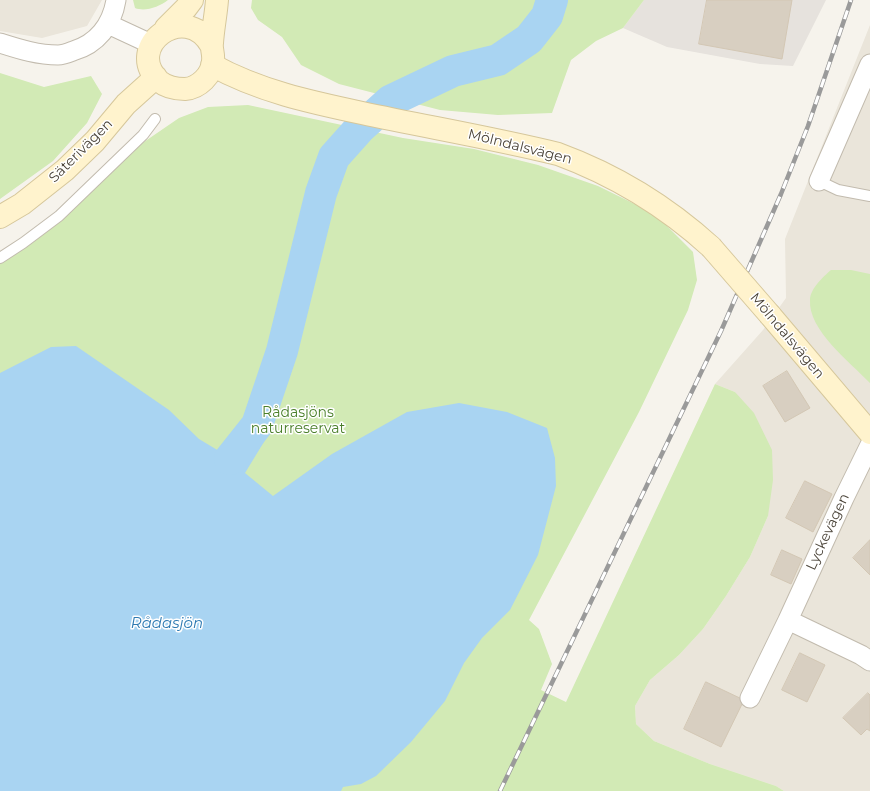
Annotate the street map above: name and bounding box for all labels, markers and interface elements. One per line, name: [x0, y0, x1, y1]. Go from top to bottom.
street label: Säterivägen: [46, 116, 116, 186]
street label: Mölndalsvägen: [466, 126, 574, 168]
street label: Mölndalsvägen: [746, 290, 828, 382]
park label: Rådasjöns naturreservat: [251, 405, 345, 438]
street label: Lyckevägen: [803, 491, 853, 573]
water label: Rådasjön: [131, 615, 203, 633]

